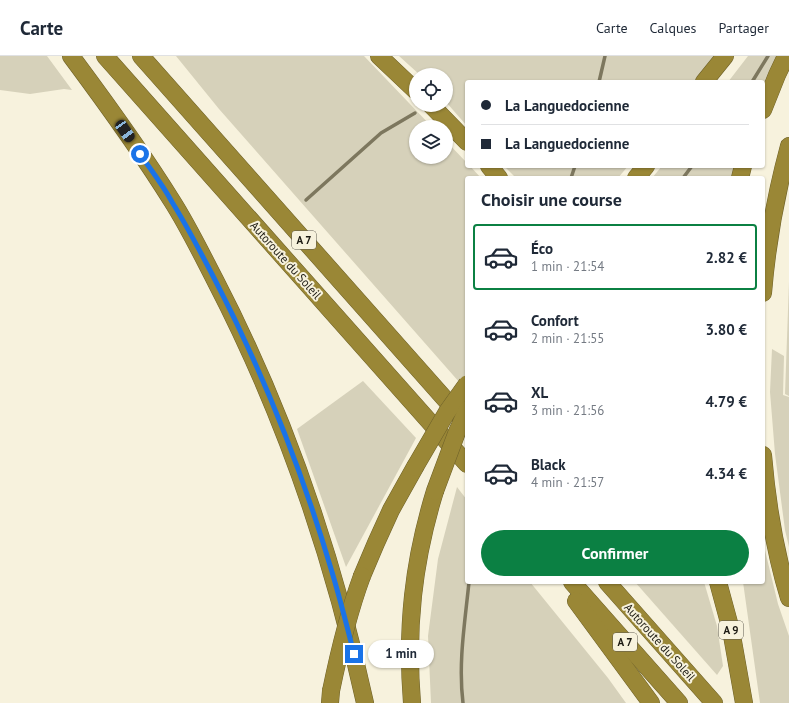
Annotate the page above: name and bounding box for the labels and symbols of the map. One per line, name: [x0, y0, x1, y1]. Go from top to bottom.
car: [113, 118, 137, 144]
route start: [131, 145, 149, 163]
street label: Autoroute du Soleil: [247, 218, 325, 302]
road number: A 7: [292, 231, 316, 249]
street label: Autoroute du Soleil: [621, 600, 699, 684]
road number: A 9: [719, 621, 743, 639]
road number: A 7: [613, 633, 637, 651]
callout: 1 min: [368, 640, 434, 668]
route end: [345, 645, 363, 663]

